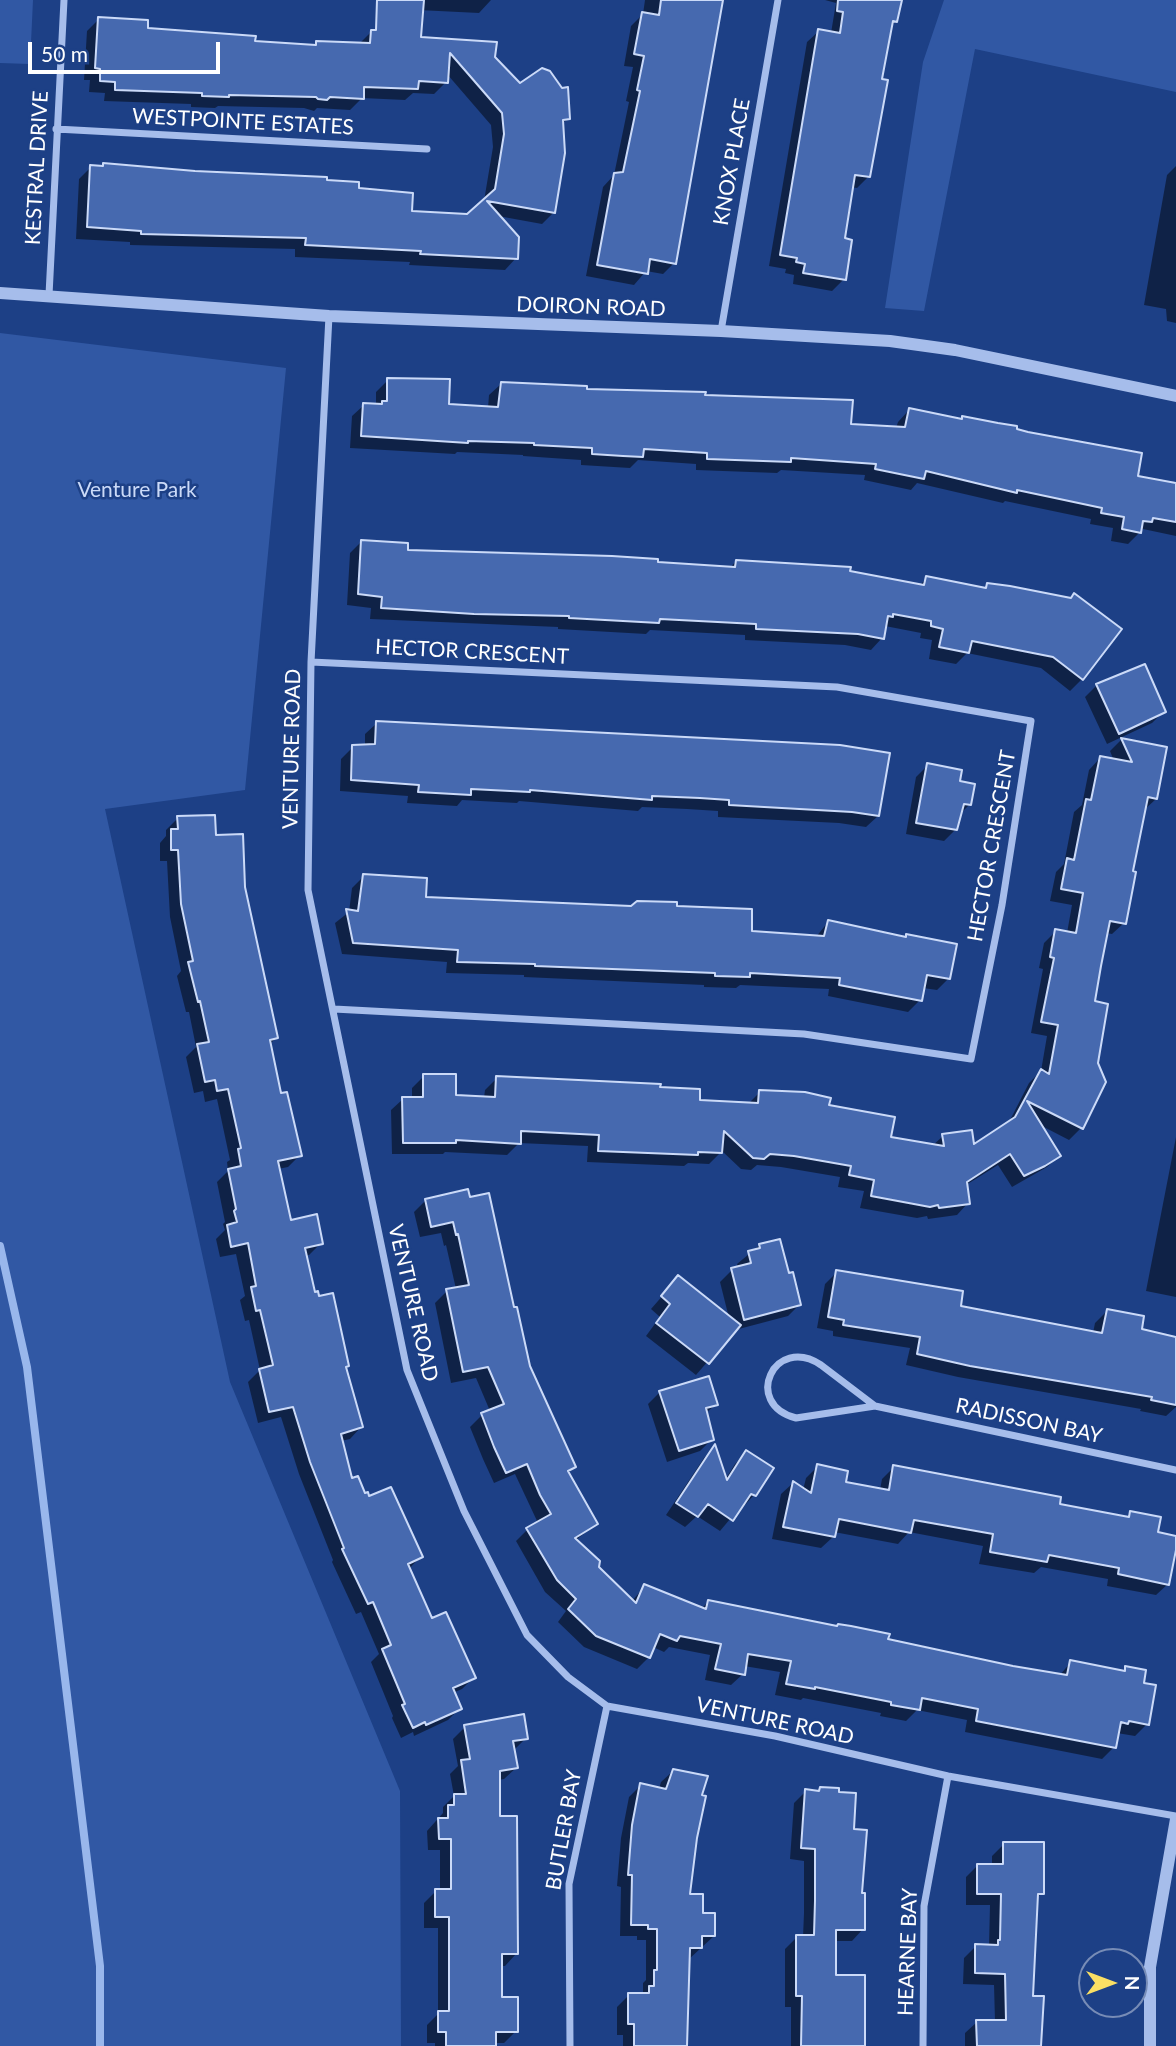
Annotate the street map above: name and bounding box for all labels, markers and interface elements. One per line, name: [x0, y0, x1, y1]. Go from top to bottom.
scale bar: [32, 28, 224, 72]
text: 50 m: [41, 41, 88, 66]
street label: KESTRAL DRIVE: [20, 90, 54, 246]
street label: KNOX PLACE: [708, 97, 756, 227]
street label: WESTPOINTE ESTATES: [131, 104, 355, 140]
street label: DOIRON ROAD: [516, 292, 666, 322]
park label: Venture Park: [77, 477, 197, 503]
street label: HECTOR CRESCENT: [374, 634, 570, 670]
street label: VENTURE ROAD: [278, 669, 306, 829]
street label: HECTOR CRESCENT: [963, 748, 1021, 944]
street label: VENTURE ROAD: [383, 1222, 443, 1384]
street label: RADISSON BAY: [953, 1393, 1105, 1449]
street label: VENTURE ROAD: [694, 1692, 856, 1750]
street label: BUTLER BAY: [541, 1768, 587, 1892]
street label: HEARNE BAY: [893, 1887, 923, 2017]
north arrow: [1078, 1948, 1148, 2018]
text: N: [1121, 1976, 1144, 1990]

